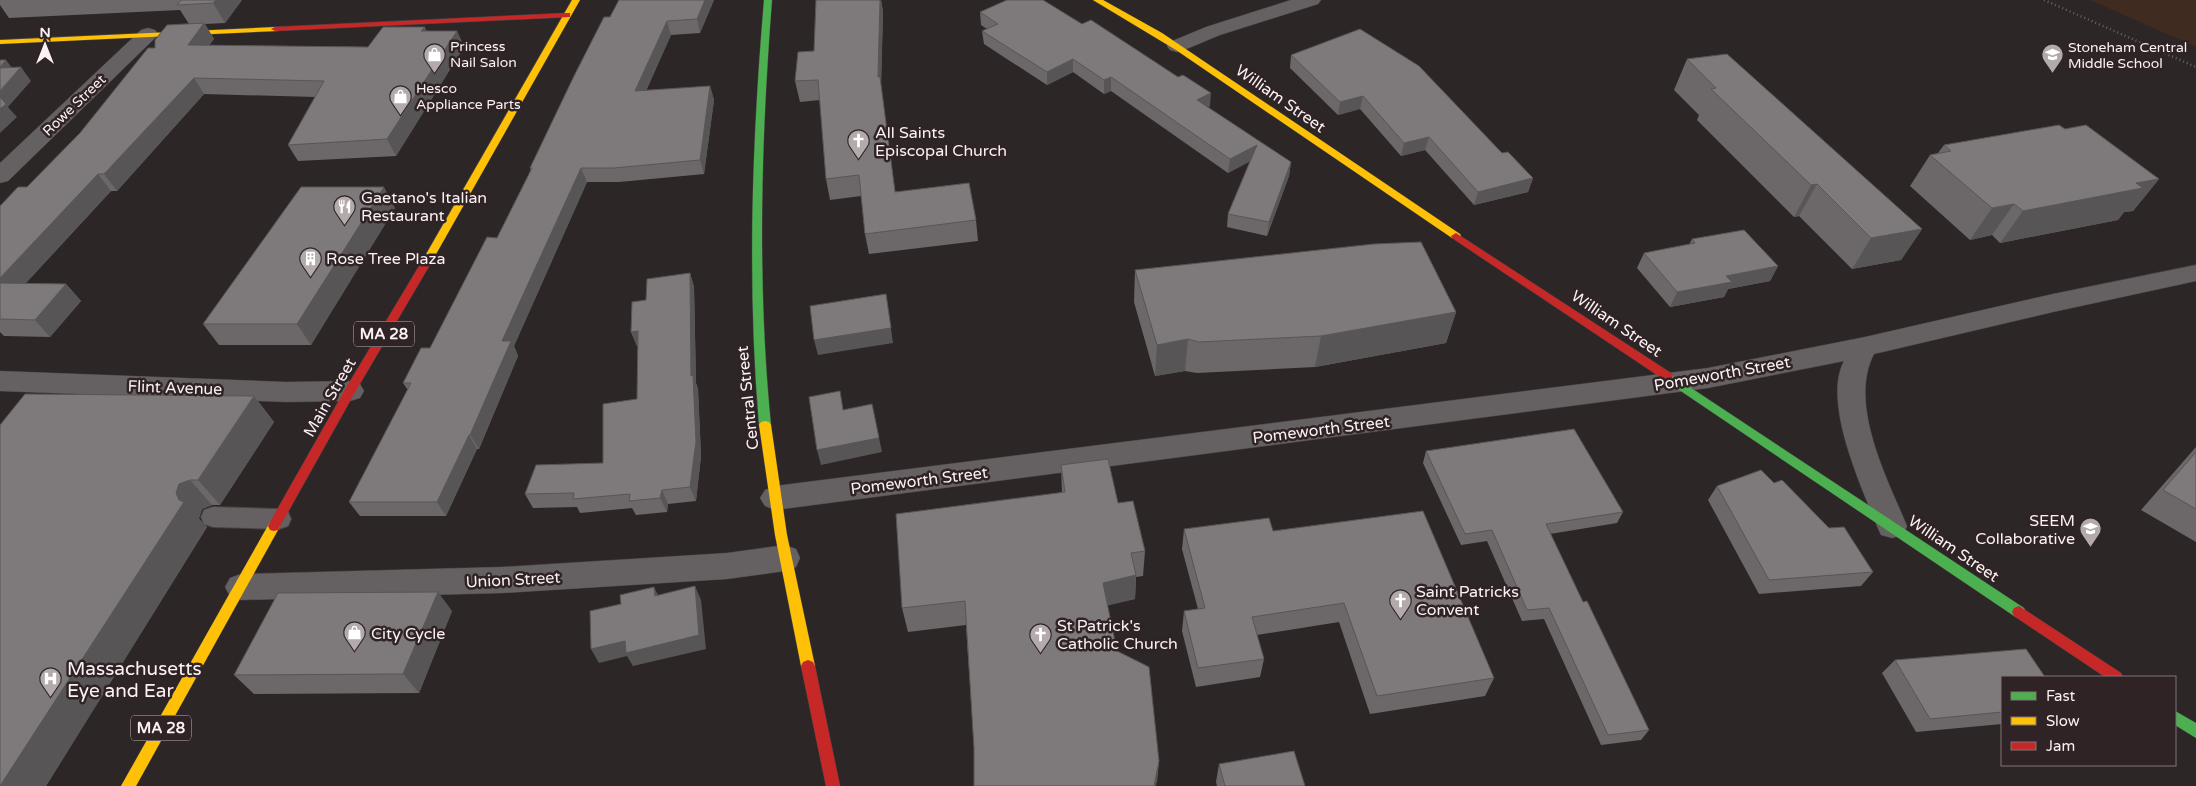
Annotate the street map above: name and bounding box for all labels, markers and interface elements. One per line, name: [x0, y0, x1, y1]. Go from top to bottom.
north arrow: [20, 20, 70, 70]
text: N: [39, 24, 51, 41]
place label: Princess Nail Salon: [450, 38, 517, 71]
place label: Stoneham Central Middle School: [2068, 39, 2187, 72]
shop icon: Princess Nail Salon: [422, 42, 446, 73]
school or university icon: Stoneham Central Middle School: [2040, 43, 2064, 74]
street label: William Street: [1231, 60, 1329, 137]
street label: Rowe Street: [39, 71, 110, 140]
place label: Hesco Appliance Parts: [416, 80, 521, 113]
shop icon: Hesco Appliance Parts: [388, 84, 412, 115]
place label: All Saints Episcopal Church: [875, 123, 1007, 161]
church icon: All Saints Episcopal Church: [847, 129, 871, 160]
place label: Gaetano's Italian Restaurant: [361, 188, 487, 226]
restaurant icon: Gaetano's Italian Restaurant: [333, 194, 357, 225]
building icon: Rose Tree Plaza: [298, 246, 322, 277]
place label: Rose Tree Plaza: [326, 249, 446, 269]
street label: William Street: [1567, 286, 1666, 362]
road number: MA 28: [354, 322, 414, 346]
street label: Central Street: [733, 345, 763, 451]
street label: Pomeworth Street: [1652, 352, 1792, 396]
street label: Main Street: [299, 354, 361, 441]
street label: Flint Avenue: [127, 376, 223, 400]
street label: Pomeworth Street: [1251, 412, 1391, 448]
street label: Pomeworth Street: [849, 463, 989, 499]
street label: William Street: [1904, 511, 2003, 587]
place label: SEEM Collaborative: [1975, 511, 2075, 549]
school or university icon: SEEM Collaborative: [2079, 517, 2103, 548]
street label: Union Street: [465, 568, 561, 592]
place label: Saint Patricks Convent: [1416, 582, 1519, 620]
church icon: Saint Patricks Convent: [1388, 588, 1412, 619]
place label: St Patrick's Catholic Church: [1057, 616, 1178, 654]
shop icon: City Cycle: [343, 621, 367, 652]
church icon: St Patrick's Catholic Church: [1029, 622, 1053, 653]
place label: City Cycle: [371, 624, 445, 644]
place label: Massachusetts Eye and Ear: [67, 658, 202, 702]
hospital icon: Massachusetts Eye and Ear: [39, 667, 63, 698]
legend: [2001, 676, 2176, 766]
text: Fast: [2046, 687, 2076, 705]
text: Slow: [2046, 712, 2080, 730]
road number: MA 28: [131, 716, 191, 740]
text: Jam: [2046, 737, 2075, 755]

